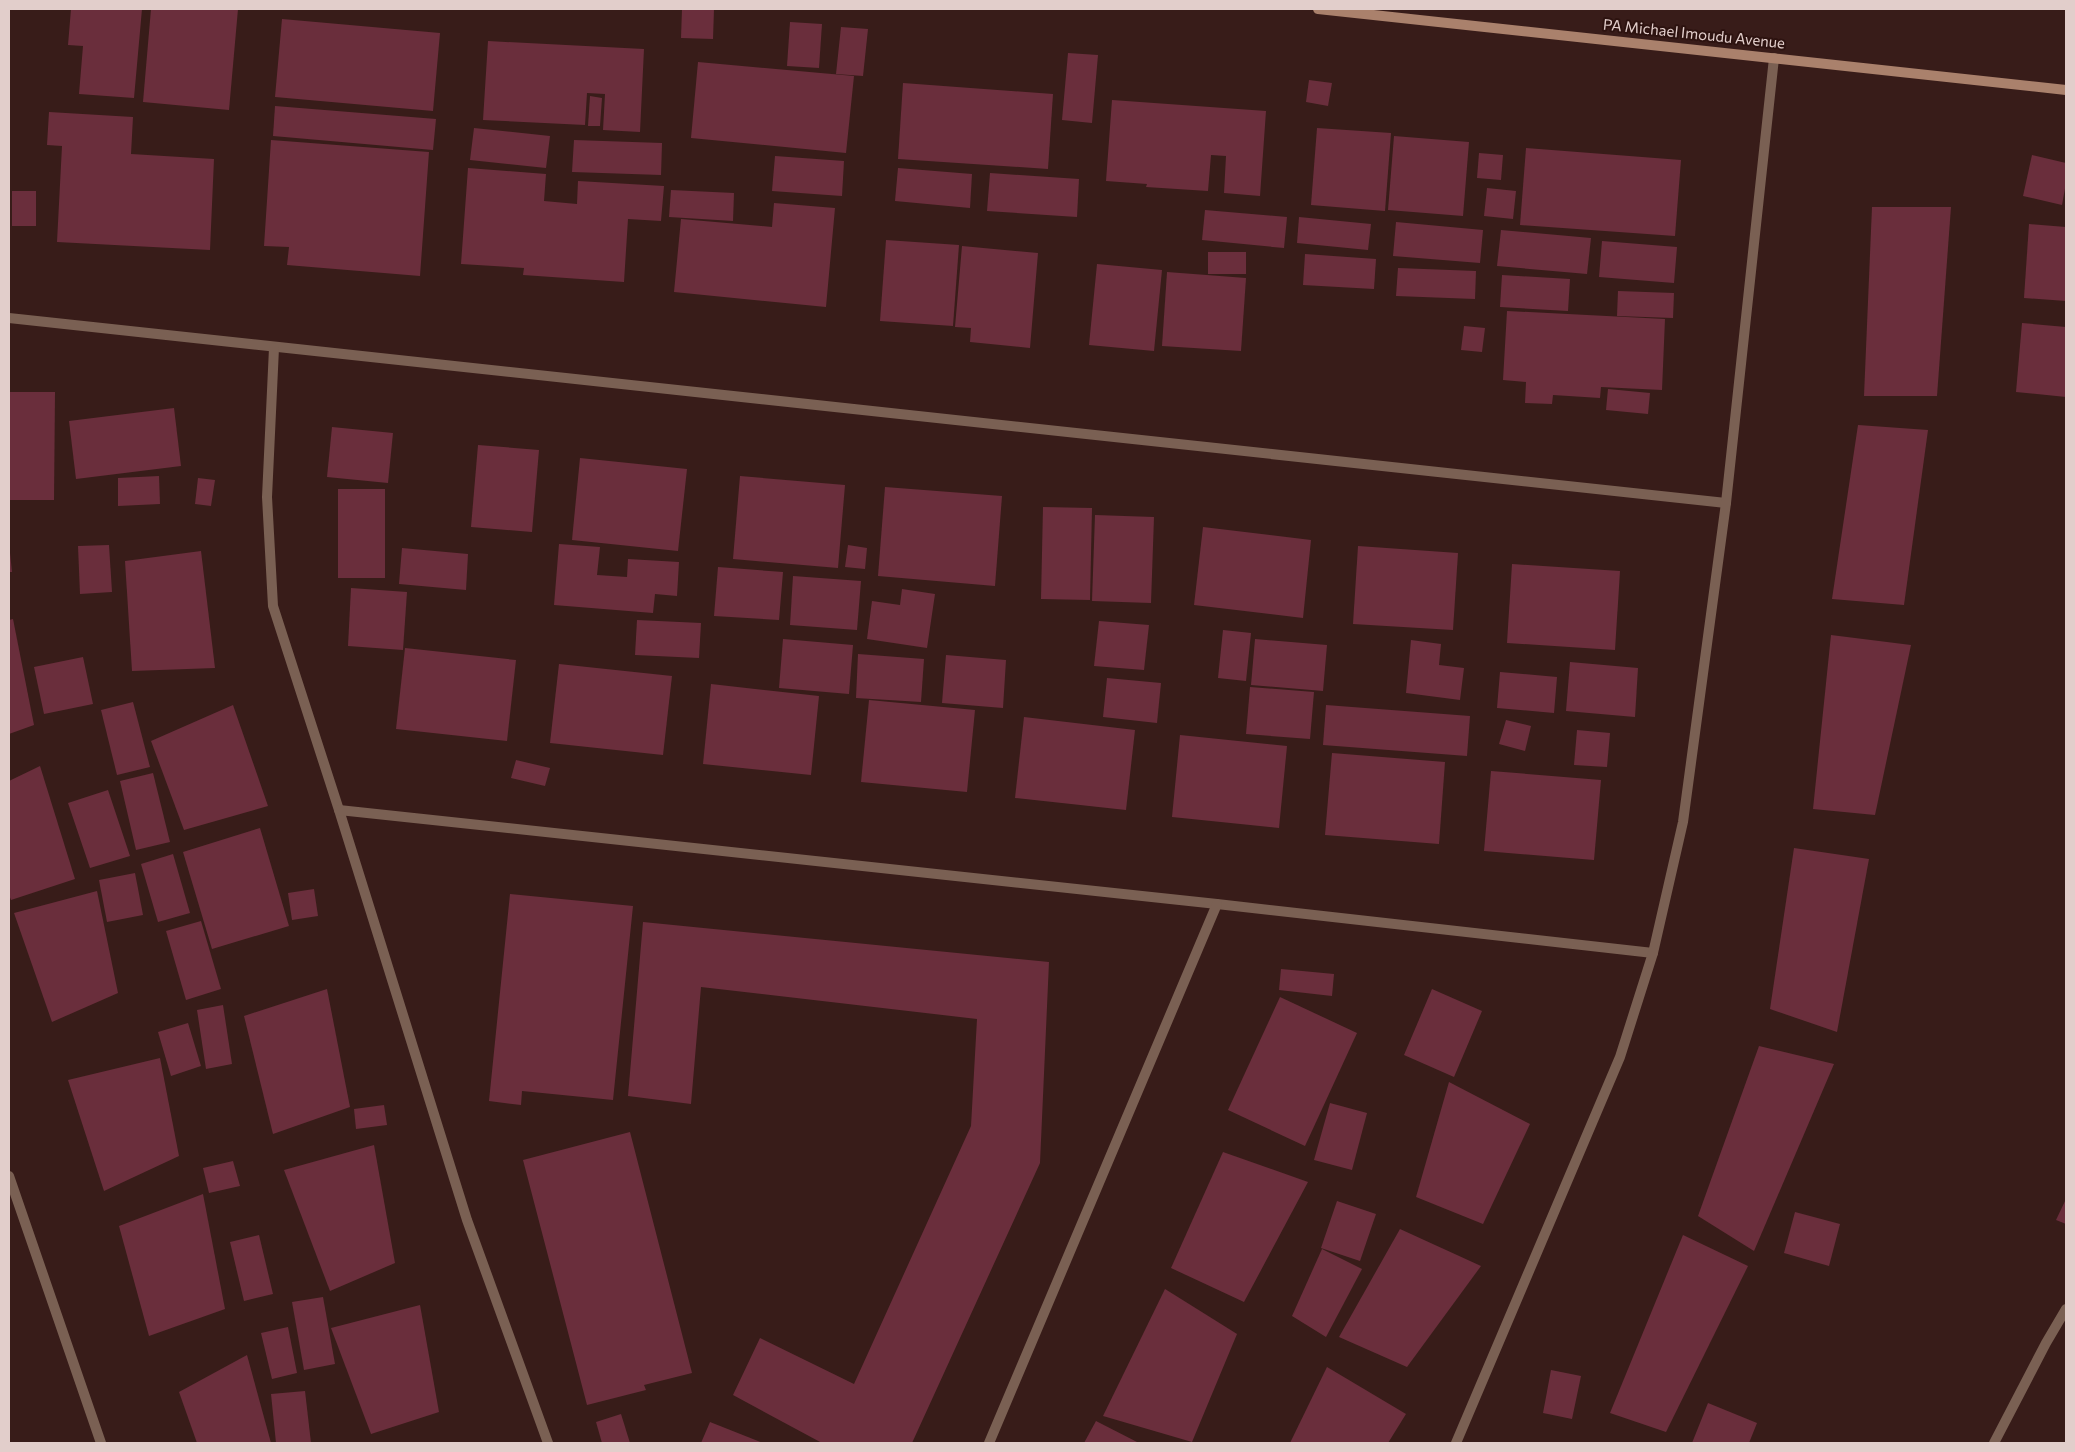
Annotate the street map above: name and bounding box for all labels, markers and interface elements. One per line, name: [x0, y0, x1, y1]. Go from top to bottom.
street label: PA Michael Imoudu Avenue: [1602, 14, 1786, 52]

